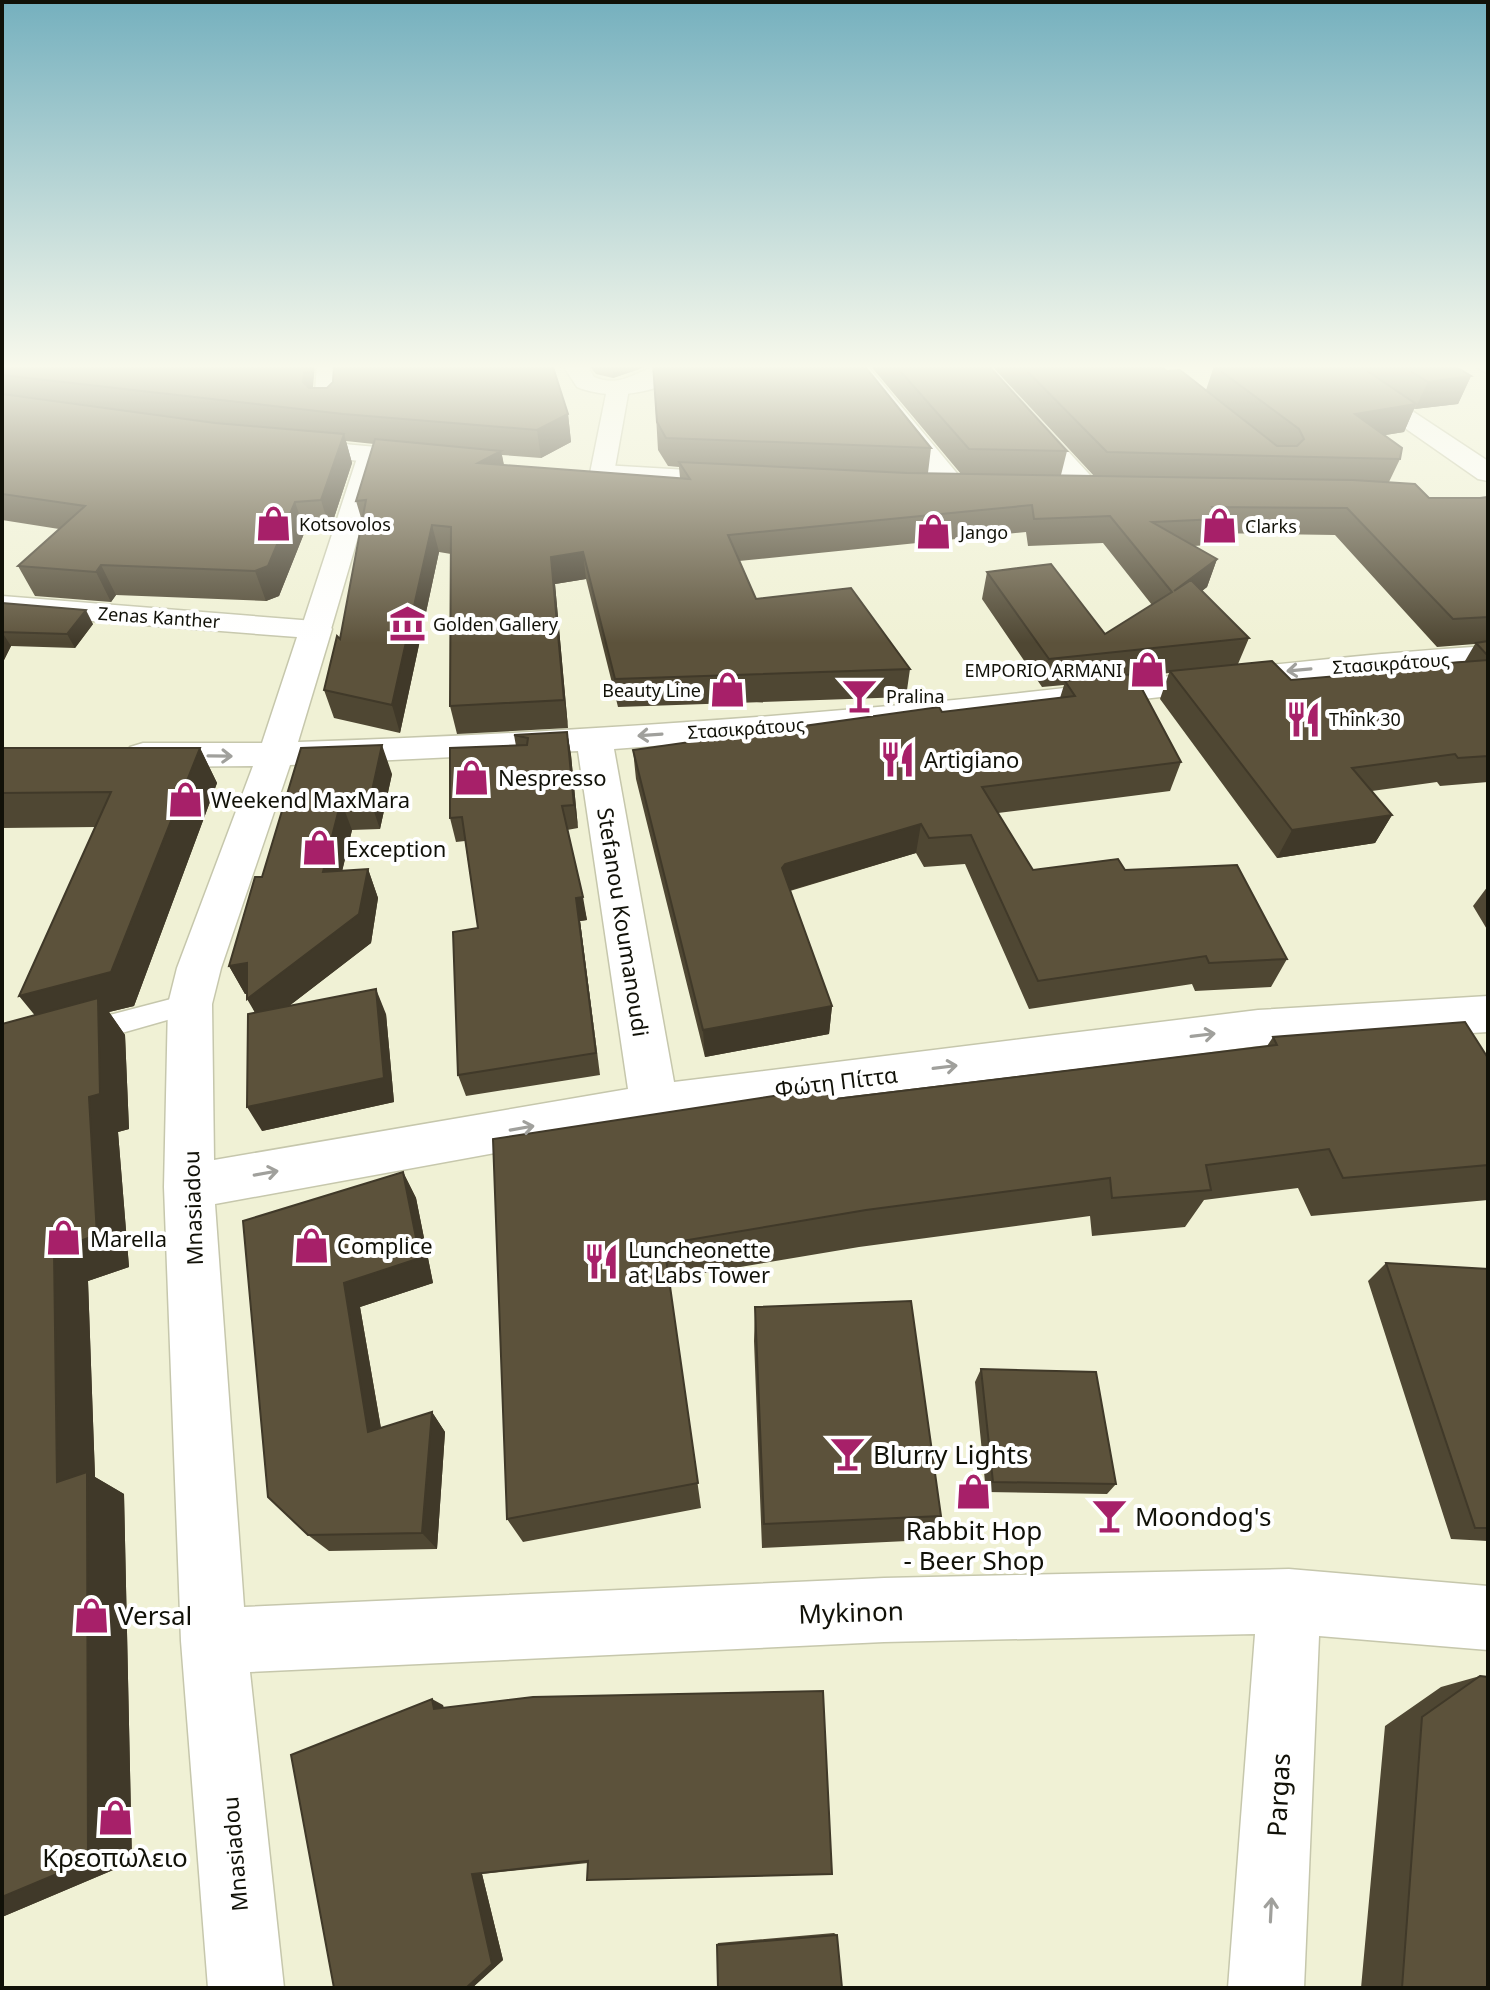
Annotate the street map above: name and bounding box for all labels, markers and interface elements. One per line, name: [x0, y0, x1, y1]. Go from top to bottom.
shop icon: Kotsovolos: [254, 505, 292, 543]
shop icon: Clarks: [1200, 507, 1238, 545]
place label: Kotsovolos: [299, 512, 391, 536]
shop icon: Jango: [915, 513, 953, 551]
place label: Clarks: [1245, 514, 1297, 538]
place label: Jango: [958, 520, 1008, 544]
street label: Zenas Kanther: [97, 601, 222, 633]
museum icon: Golden Gallery: [388, 605, 426, 643]
place label: Golden Gallery: [433, 612, 559, 636]
street label: Στασικράτους: [1332, 647, 1450, 679]
shop icon: EMPORIO ARMANI: [1129, 651, 1167, 689]
place label: EMPORIO ARMANI: [964, 658, 1122, 682]
one-way arrow: [1286, 663, 1312, 678]
shop icon: Beauty Line: [708, 671, 746, 709]
bar icon: Pralina: [841, 677, 879, 715]
place label: Beauty Line: [602, 678, 701, 702]
place label: Pralina: [886, 684, 945, 708]
restaurant icon: Think 30: [1284, 700, 1322, 738]
place label: Think 30: [1329, 707, 1401, 731]
street label: Στασικράτους: [687, 712, 805, 744]
one-way arrow: [637, 728, 664, 743]
restaurant icon: Artigiano: [879, 740, 917, 778]
place label: Artigiano: [924, 744, 1019, 774]
one-way arrow: [206, 748, 233, 764]
shop icon: Nespresso: [453, 758, 491, 796]
place label: Nespresso: [498, 762, 607, 792]
shop icon: Weekend MaxMara: [166, 780, 204, 818]
place label: Weekend MaxMara: [211, 784, 410, 814]
street label: Stefanou Koumanoudi: [591, 805, 657, 1039]
shop icon: Exception: [301, 829, 339, 867]
place label: Exception: [346, 833, 446, 863]
one-way arrow: [1189, 1027, 1216, 1042]
street label: Φώτη Πίττα: [773, 1059, 899, 1103]
one-way arrow: [932, 1060, 958, 1075]
one-way arrow: [509, 1119, 534, 1134]
street label: Mnasiadou: [175, 1150, 209, 1266]
one-way arrow: [253, 1165, 278, 1180]
shop icon: Marella: [45, 1219, 83, 1257]
place label: Marella: [90, 1223, 167, 1253]
shop icon: Complice: [292, 1226, 330, 1264]
place label: Complice: [337, 1230, 433, 1260]
place label: Luncheonette at Labs Tower: [628, 1234, 771, 1289]
restaurant icon: Luncheonette at Labs Tower: [583, 1243, 621, 1281]
bar icon: Blurry Lights: [828, 1435, 866, 1473]
place label: Blurry Lights: [873, 1436, 1028, 1472]
shop icon: Rabbit Hop - Beer Shop: [955, 1472, 993, 1510]
bar icon: Moondog's: [1090, 1497, 1128, 1535]
place label: Moondog's: [1135, 1498, 1271, 1534]
place label: Rabbit Hop - Beer Shop: [904, 1512, 1044, 1578]
street label: Mykinon: [798, 1592, 904, 1632]
shop icon: Versal: [73, 1596, 111, 1634]
place label: Versal: [118, 1597, 192, 1633]
street label: Pargas: [1258, 1752, 1298, 1838]
street label: Mnasiadou: [214, 1795, 254, 1913]
shop icon: Κρεοπωλειο: [96, 1799, 134, 1837]
place label: Κρεοπωλειο: [42, 1839, 188, 1875]
one-way arrow: [1264, 1897, 1279, 1924]

